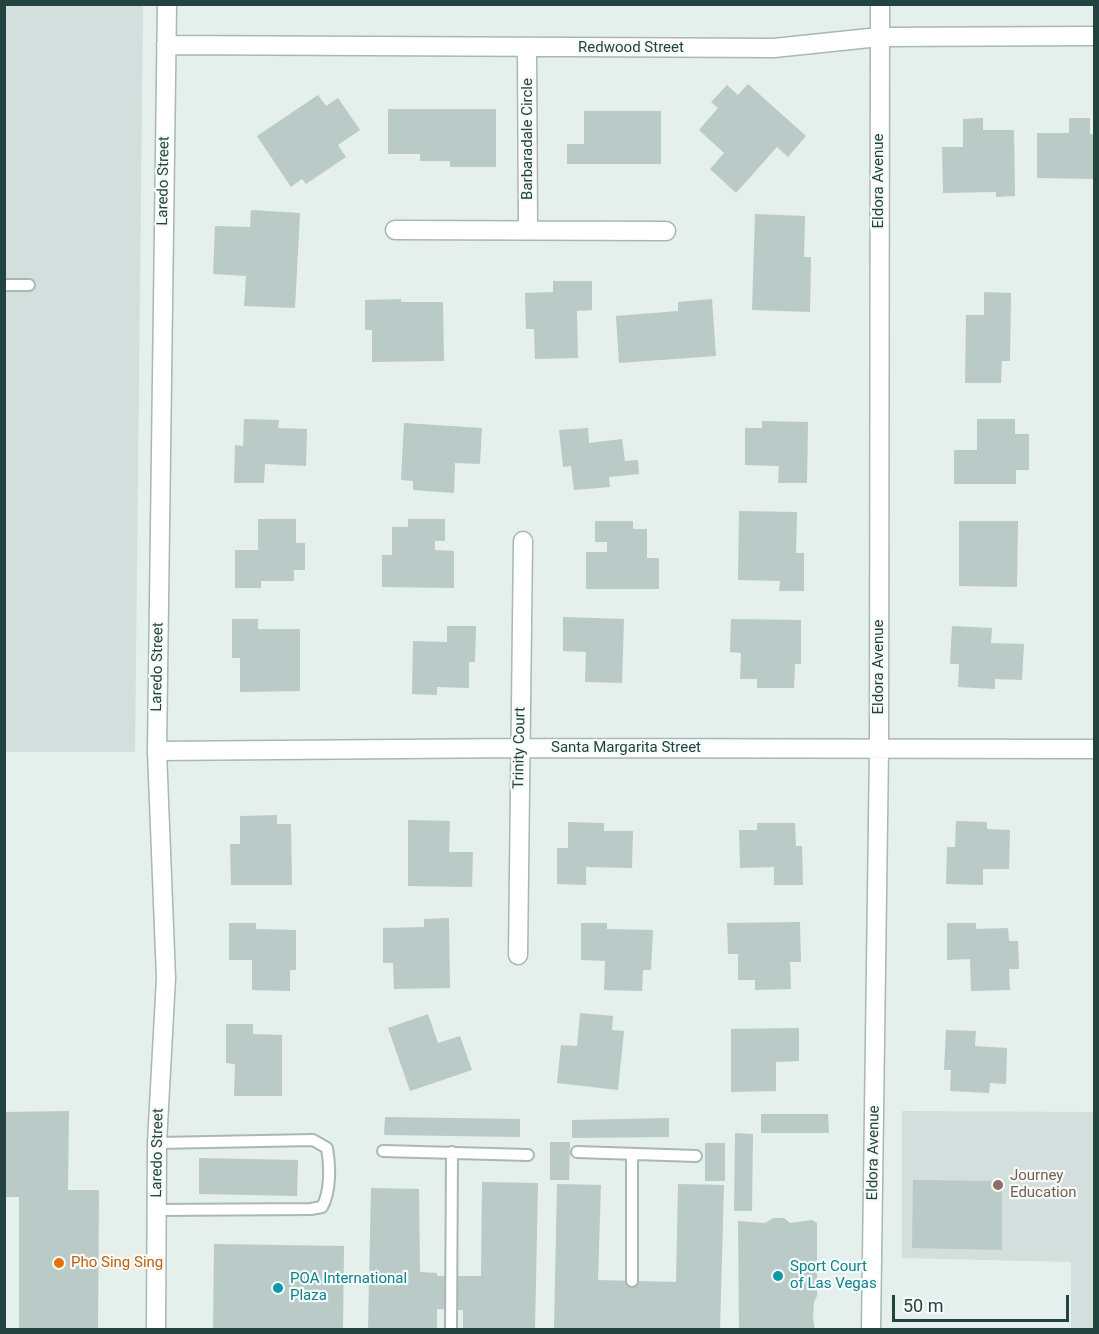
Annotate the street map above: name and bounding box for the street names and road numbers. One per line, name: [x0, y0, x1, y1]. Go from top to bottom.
street label: Redwood Street: [578, 39, 684, 57]
street label: Barbaradale Circle: [519, 78, 537, 200]
street label: Eldora Avenue: [870, 134, 888, 228]
street label: Laredo Street: [154, 136, 174, 226]
street label: Eldora Avenue: [870, 620, 888, 714]
street label: Laredo Street: [148, 622, 168, 712]
street label: Trinity Court: [510, 707, 530, 789]
street label: Santa Margarita Street: [551, 739, 701, 757]
street label: Eldora Avenue: [864, 1105, 884, 1201]
street label: Laredo Street: [148, 1108, 168, 1198]

